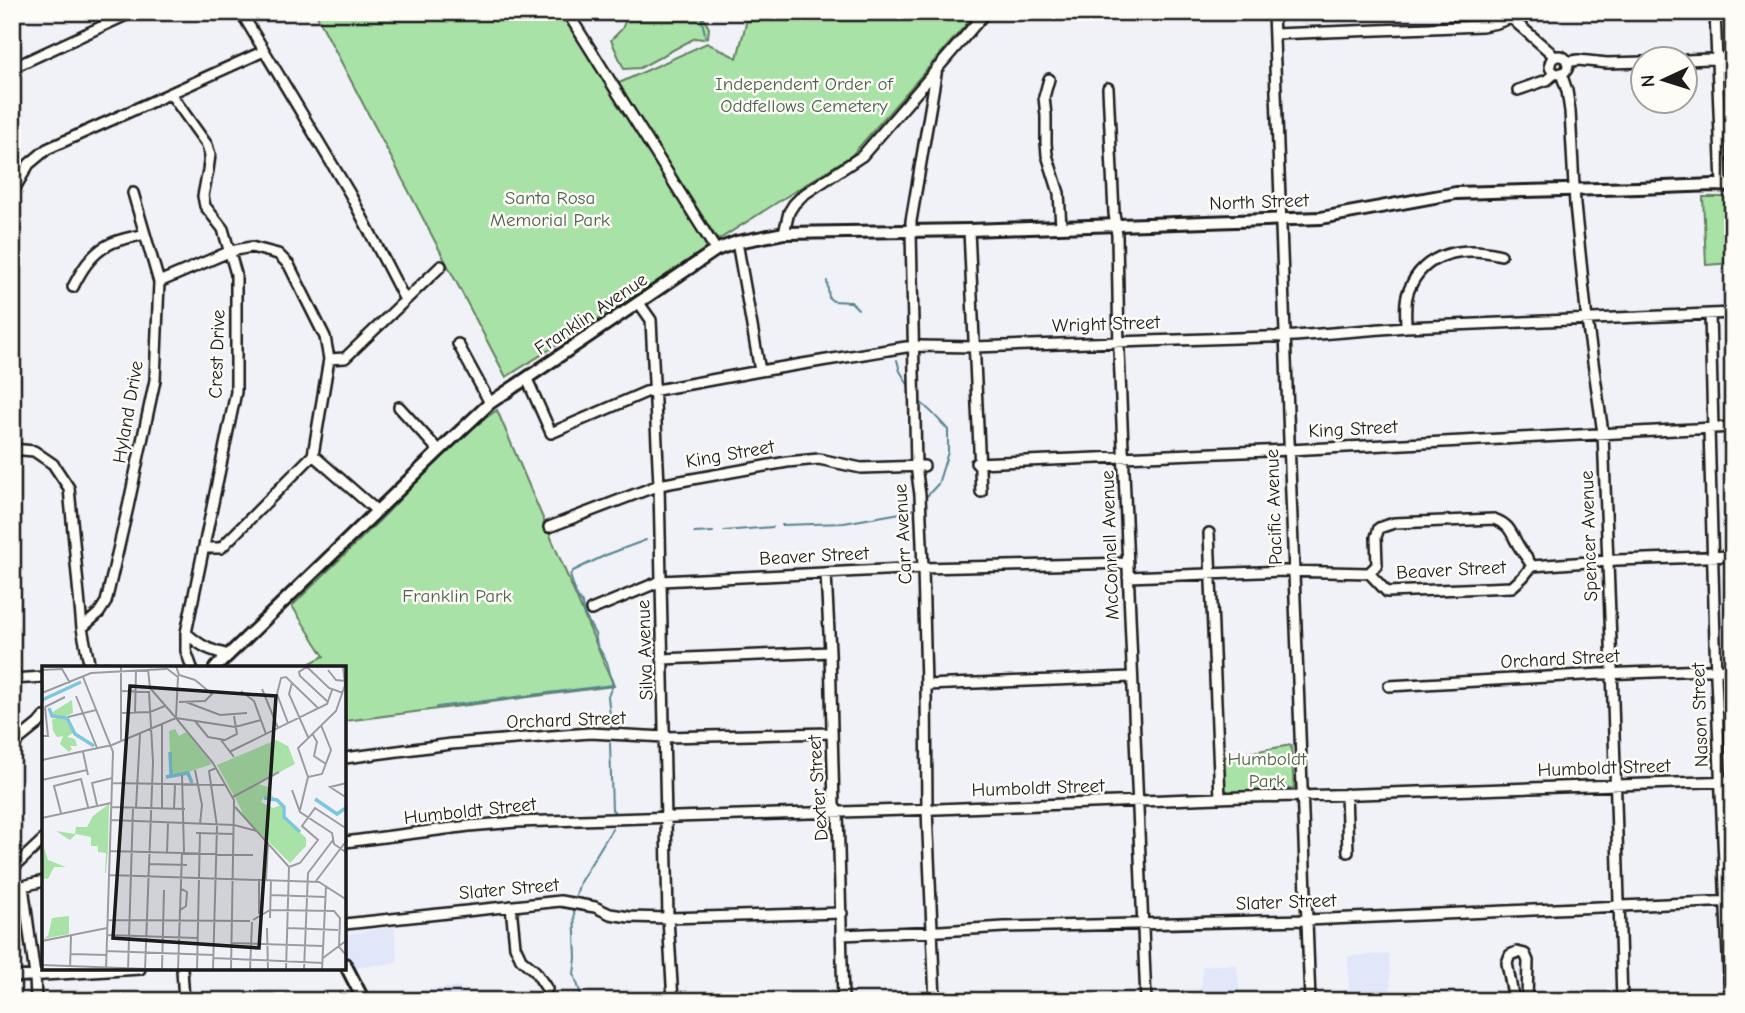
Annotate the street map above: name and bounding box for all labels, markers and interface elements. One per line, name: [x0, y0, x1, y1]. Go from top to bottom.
north arrow: [1630, 46, 1700, 116]
park label: Independent Order of Oddfellows Cemetery: [715, 73, 894, 117]
text: N: [1637, 74, 1659, 88]
park label: Santa Rosa Memorial Park: [490, 187, 611, 231]
street label: North Street: [1209, 189, 1310, 215]
street label: Franklin Avenue: [531, 268, 651, 360]
street label: Crest Drive: [204, 309, 230, 399]
street label: Wright Street: [1052, 311, 1161, 337]
street label: Hyland Drive: [108, 359, 148, 465]
street label: King Street: [1308, 416, 1399, 442]
street label: King Street: [684, 435, 777, 473]
street label: Pacific Avenue: [1261, 449, 1287, 565]
street label: McConnell Avenue: [1096, 470, 1124, 620]
street label: Spencer Avenue: [1576, 470, 1602, 602]
street label: Carr Avenue: [889, 483, 917, 585]
street label: Beaver Street: [759, 542, 870, 570]
street label: Beaver Street: [1396, 556, 1507, 584]
park label: Franklin Park: [402, 585, 512, 607]
street label: Silva Avenue: [632, 599, 658, 701]
street label: Orchard Street: [1500, 645, 1621, 673]
street label: Nason Street: [1687, 662, 1713, 768]
inset map: [42, 666, 346, 971]
street label: Orchard Street: [506, 707, 627, 733]
street label: Dexter Street: [803, 734, 833, 842]
park label: Humboldt Park: [1227, 748, 1307, 792]
street label: Humboldt Street: [1537, 755, 1671, 781]
street label: Humboldt Street: [971, 775, 1105, 801]
street label: Humboldt Street: [403, 793, 538, 829]
street label: Slater Street: [458, 874, 560, 904]
street label: Slater Street: [1235, 889, 1337, 915]

